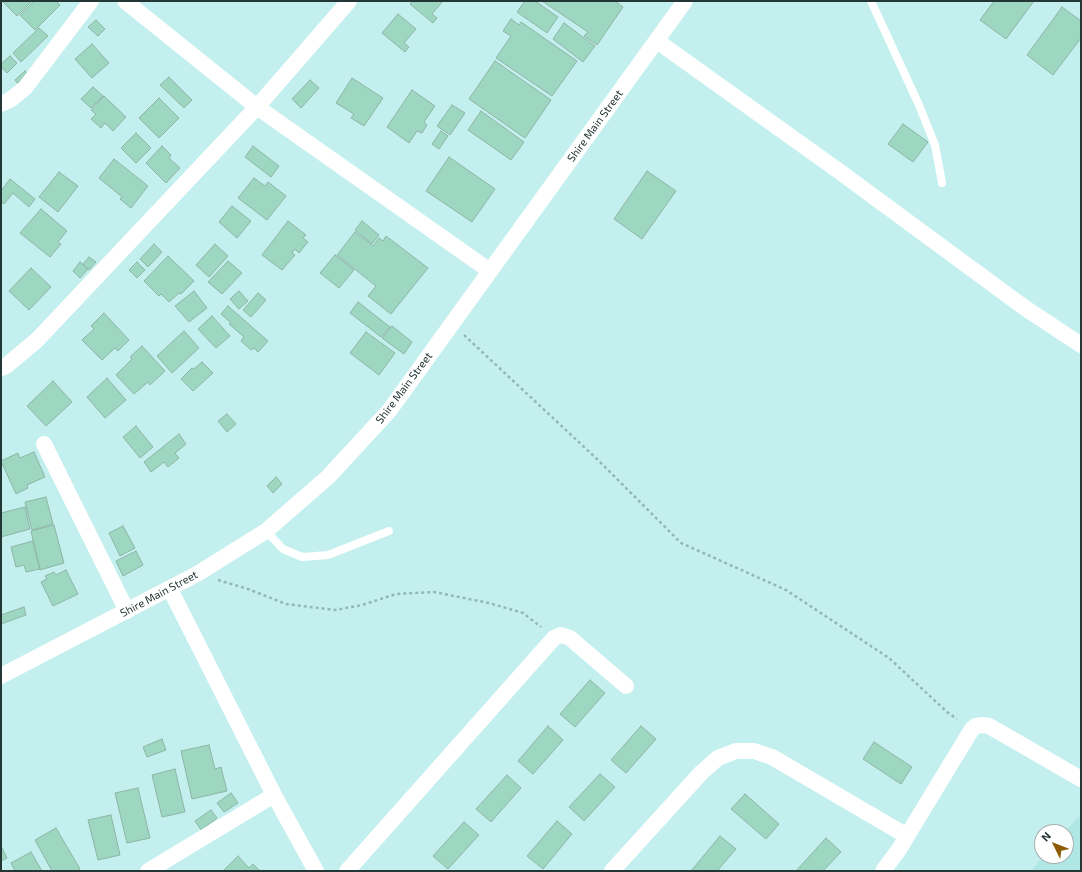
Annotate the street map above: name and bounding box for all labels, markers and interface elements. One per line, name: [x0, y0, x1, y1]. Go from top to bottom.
street label: Shire Main Street: [564, 87, 626, 165]
street label: Shire Main Street: [373, 350, 435, 426]
street label: Shire Main Street: [118, 568, 200, 620]
north arrow: [1034, 824, 1074, 864]
text: N: [1038, 829, 1053, 844]

